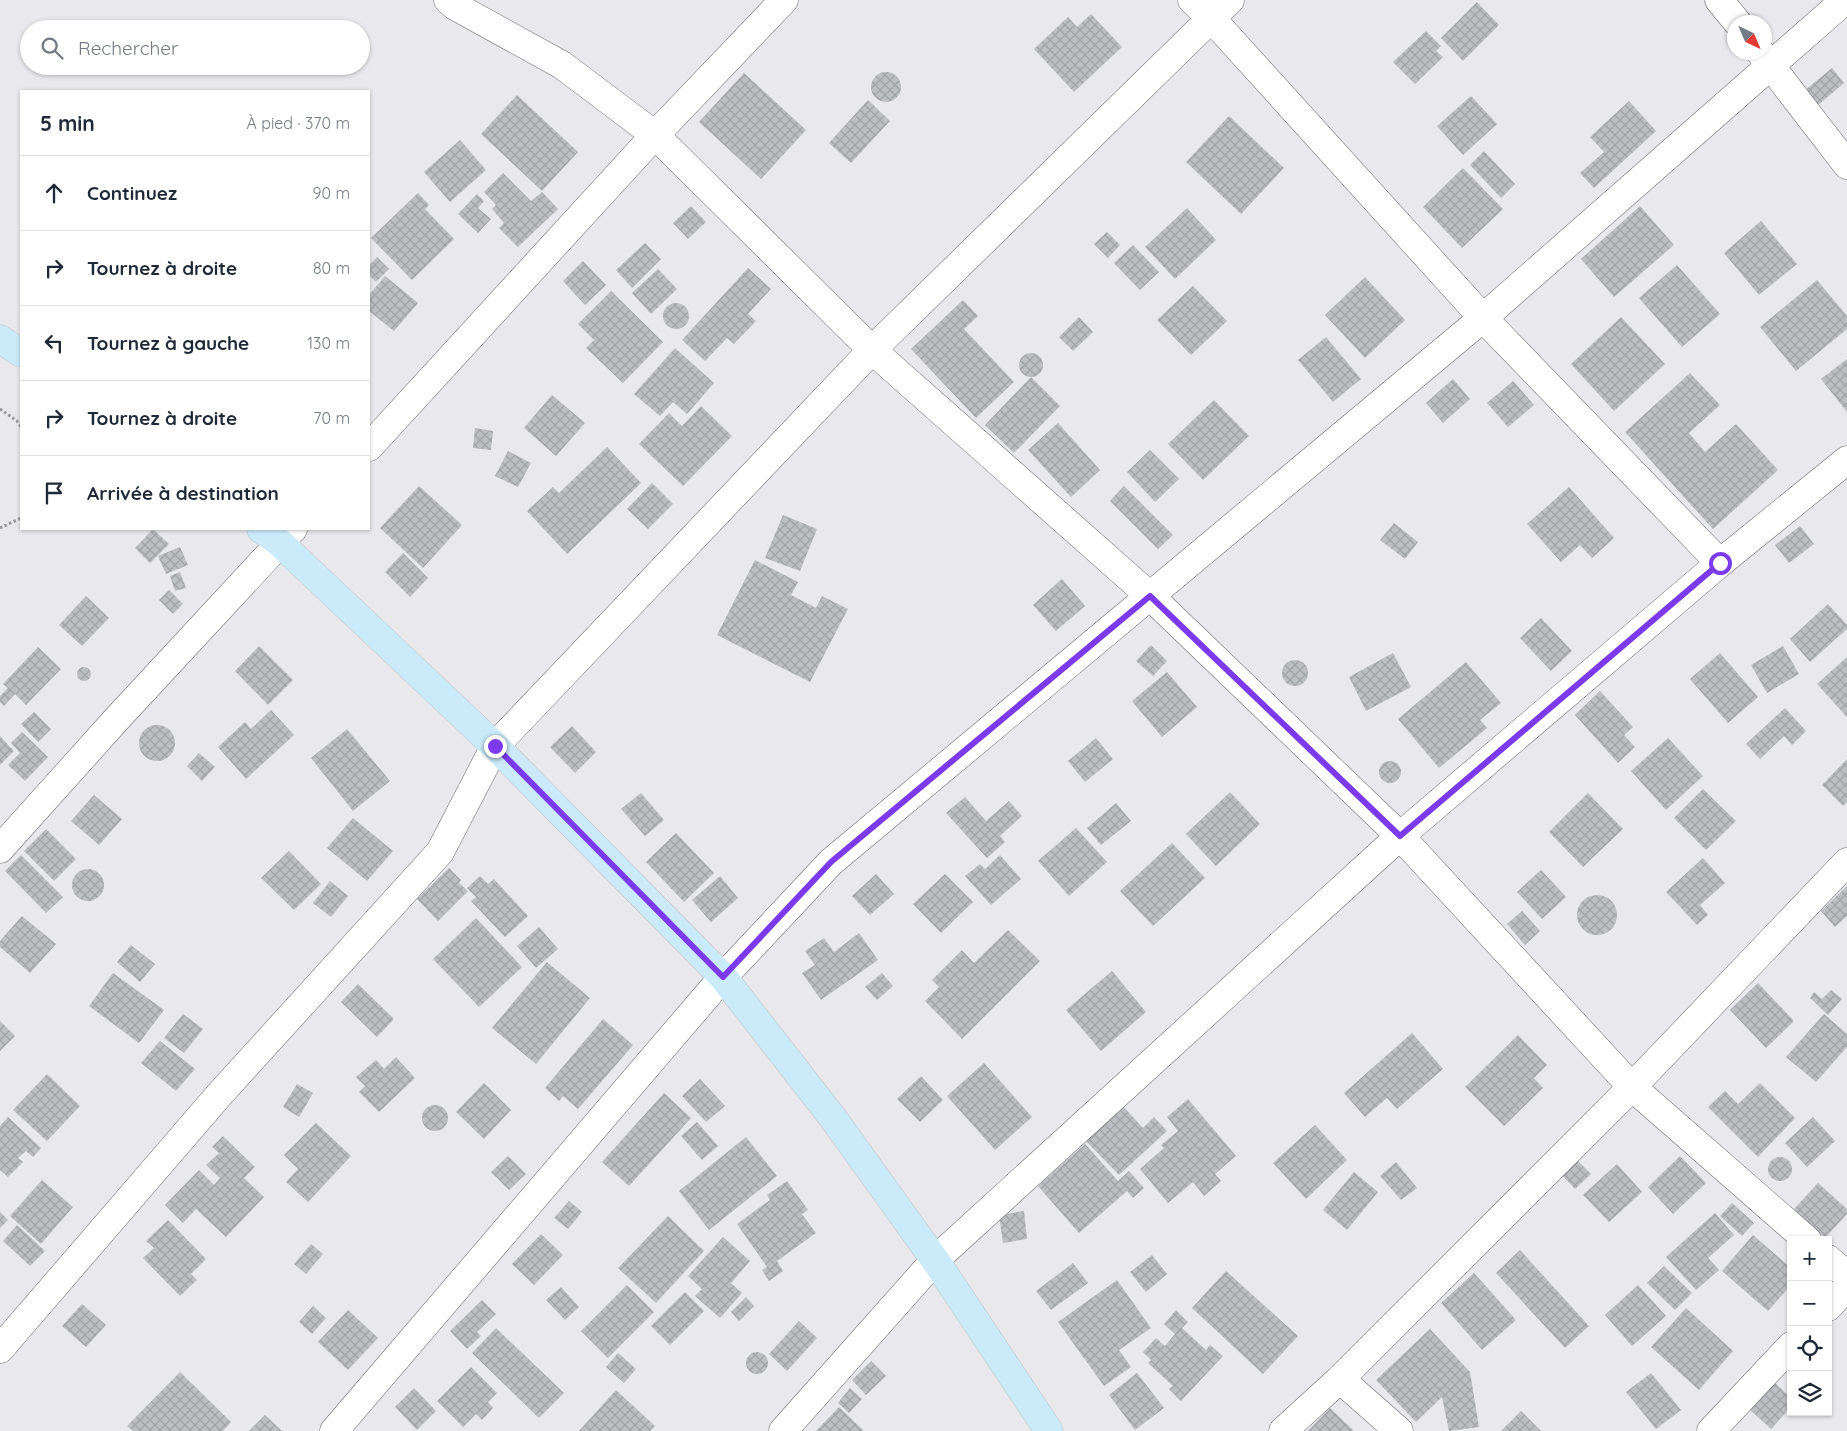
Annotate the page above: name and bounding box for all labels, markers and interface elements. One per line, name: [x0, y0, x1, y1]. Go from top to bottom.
north arrow: [1727, 15, 1772, 60]
search box: [20, 20, 370, 75]
icon: search: [38, 34, 66, 62]
text: Rechercher: [78, 36, 178, 60]
text: 5 min: [40, 110, 95, 136]
text: À pied · 370 m: [246, 113, 350, 133]
icon: ahead: [40, 179, 68, 207]
text: Continuez: [87, 181, 177, 205]
text: 90 m: [313, 183, 350, 203]
icon: right: [40, 254, 68, 282]
text: Tournez à droite: [87, 256, 237, 280]
text: 80 m: [313, 258, 350, 278]
icon: left: [40, 329, 68, 357]
text: Tournez à gauche: [87, 331, 249, 355]
text: 130 m: [307, 333, 350, 353]
icon: right: [40, 404, 68, 432]
text: Tournez à droite: [87, 406, 237, 430]
text: 70 m: [313, 408, 350, 428]
icon: arrive: [40, 479, 68, 507]
text: Arrivée à destination: [87, 481, 279, 505]
route start: [1709, 552, 1732, 575]
route end: [484, 735, 507, 758]
map controls: [1787, 1236, 1832, 1416]
button: +: [1787, 1236, 1832, 1281]
button: −: [1787, 1281, 1832, 1326]
button: locate: [1787, 1326, 1832, 1371]
button: layers: [1787, 1371, 1832, 1416]

